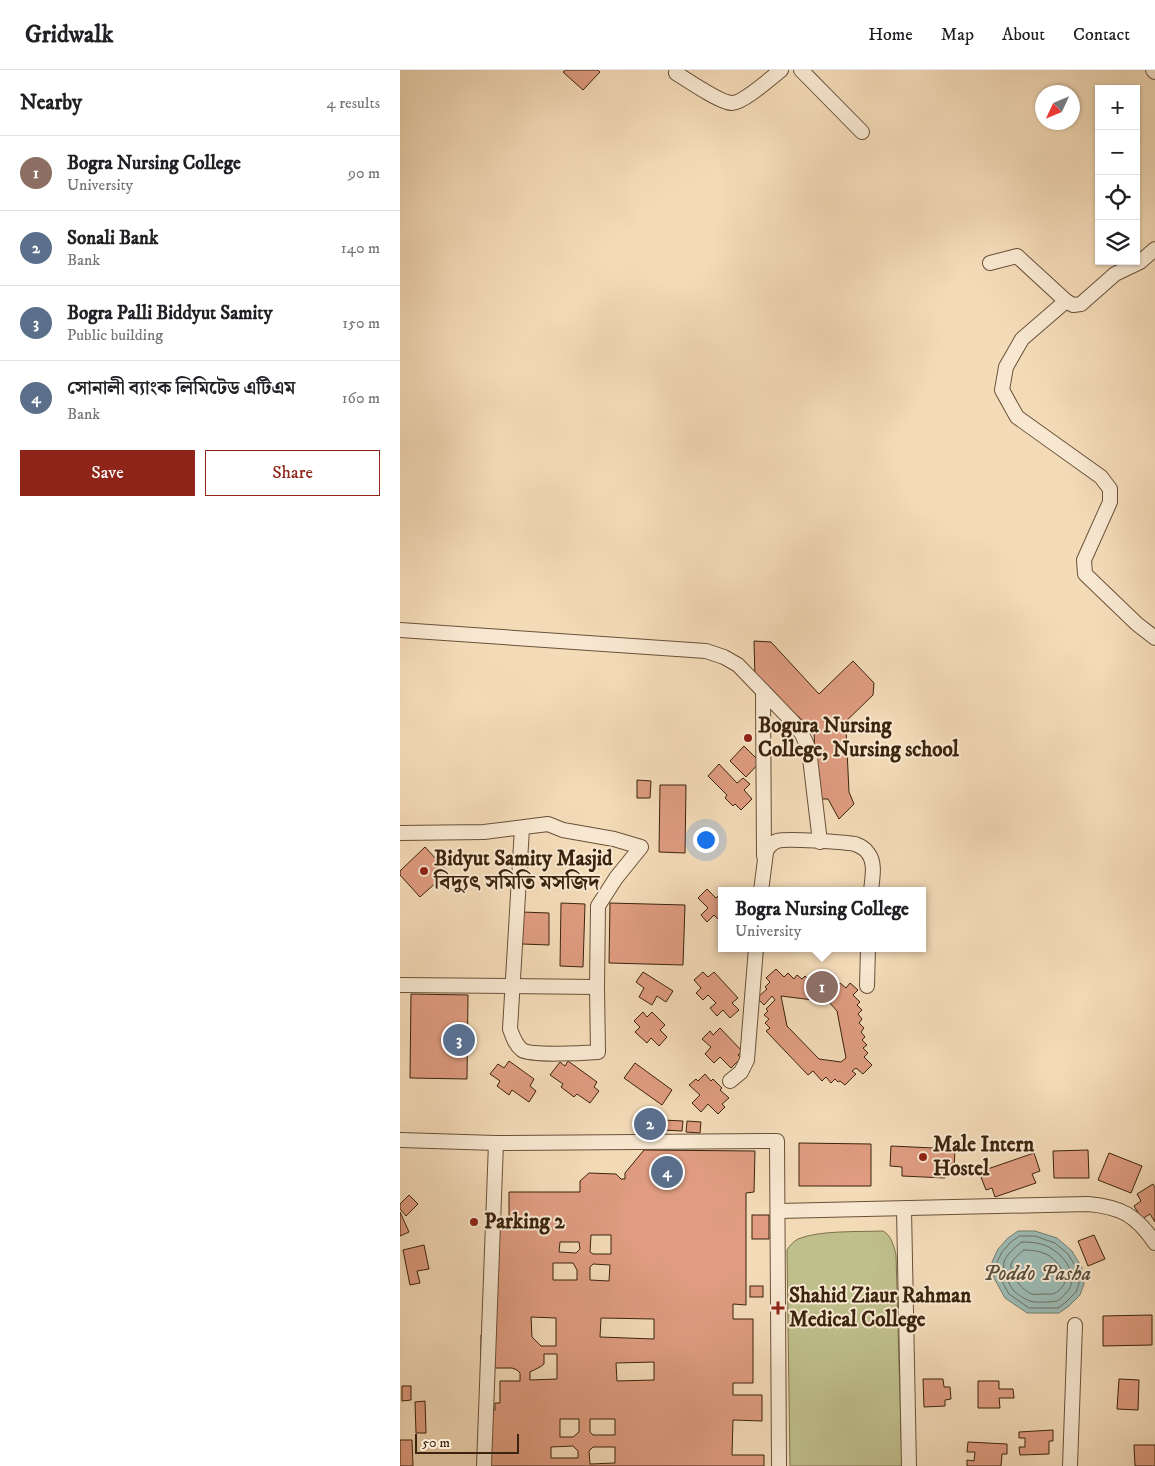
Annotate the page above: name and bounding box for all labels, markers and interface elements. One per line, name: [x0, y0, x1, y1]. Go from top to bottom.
text: Gridwalk: [25, 20, 113, 50]
text: Home: [868, 24, 913, 46]
text: Map: [941, 24, 974, 46]
text: About: [1002, 24, 1045, 46]
text: Contact: [1073, 24, 1130, 46]
north arrow: [1035, 85, 1080, 130]
map controls: [1095, 85, 1140, 265]
button: +: [1095, 85, 1140, 130]
text: Nearby: [20, 90, 82, 116]
text: 4 results: [327, 93, 380, 113]
button: −: [1095, 130, 1140, 175]
text: Bogra Nursing College: [67, 152, 241, 175]
text: 1: [33, 163, 39, 183]
text: 90 m: [348, 163, 380, 183]
text: University: [67, 175, 133, 195]
button: locate: [1095, 175, 1140, 220]
button: layers: [1095, 220, 1140, 265]
text: Sonali Bank: [67, 227, 158, 250]
text: 2: [32, 238, 40, 258]
text: 140 m: [341, 238, 380, 258]
text: Bank: [67, 250, 100, 270]
text: Bogra Palli Biddyut Samity: [67, 302, 272, 325]
text: 3: [33, 313, 39, 333]
text: 150 m: [342, 313, 380, 333]
text: Public building: [67, 325, 163, 345]
text: সোনালী ব্যাংক লিমিটেড এটিএম: [67, 377, 295, 400]
text: 4: [31, 388, 41, 408]
text: 160 m: [342, 388, 380, 408]
text: Bank: [67, 404, 100, 424]
button: Save: [20, 450, 195, 496]
button: Share: [205, 450, 380, 496]
place label: Bogura Nursing College, Nursing school: [758, 713, 960, 763]
marker: Bogura Nursing College, Nursing school: [742, 732, 754, 744]
your location: [693, 827, 719, 853]
place label: Bidyut Samity Masjid বিদ্যুৎ সমিতি মসজিদ: [433, 846, 613, 896]
marker: Bidyut Samity Masjid বিদ্যুৎ সমিতি মসজিদ: [418, 865, 430, 877]
popup: [718, 887, 926, 952]
text: Bogra Nursing College: [735, 898, 909, 921]
text: University: [735, 921, 801, 941]
pin: 1: [806, 968, 838, 1006]
pin: 3: [443, 1021, 475, 1059]
pin: 2: [634, 1105, 666, 1143]
place label: Male Intern Hostel: [933, 1132, 1035, 1182]
marker: Male Intern Hostel: [917, 1151, 929, 1163]
pin: 4: [651, 1153, 683, 1191]
place label: Parking 2: [484, 1209, 565, 1235]
marker: Parking 2: [468, 1216, 480, 1228]
water label: Poddo Pasha: [983, 1260, 1091, 1287]
place label: Shahid Ziaur Rahman Medical College: [789, 1283, 972, 1333]
marker: Shahid Ziaur Rahman Medical College: [771, 1301, 785, 1315]
scale bar: [415, 1431, 519, 1454]
text: 50 m: [422, 1434, 450, 1452]

